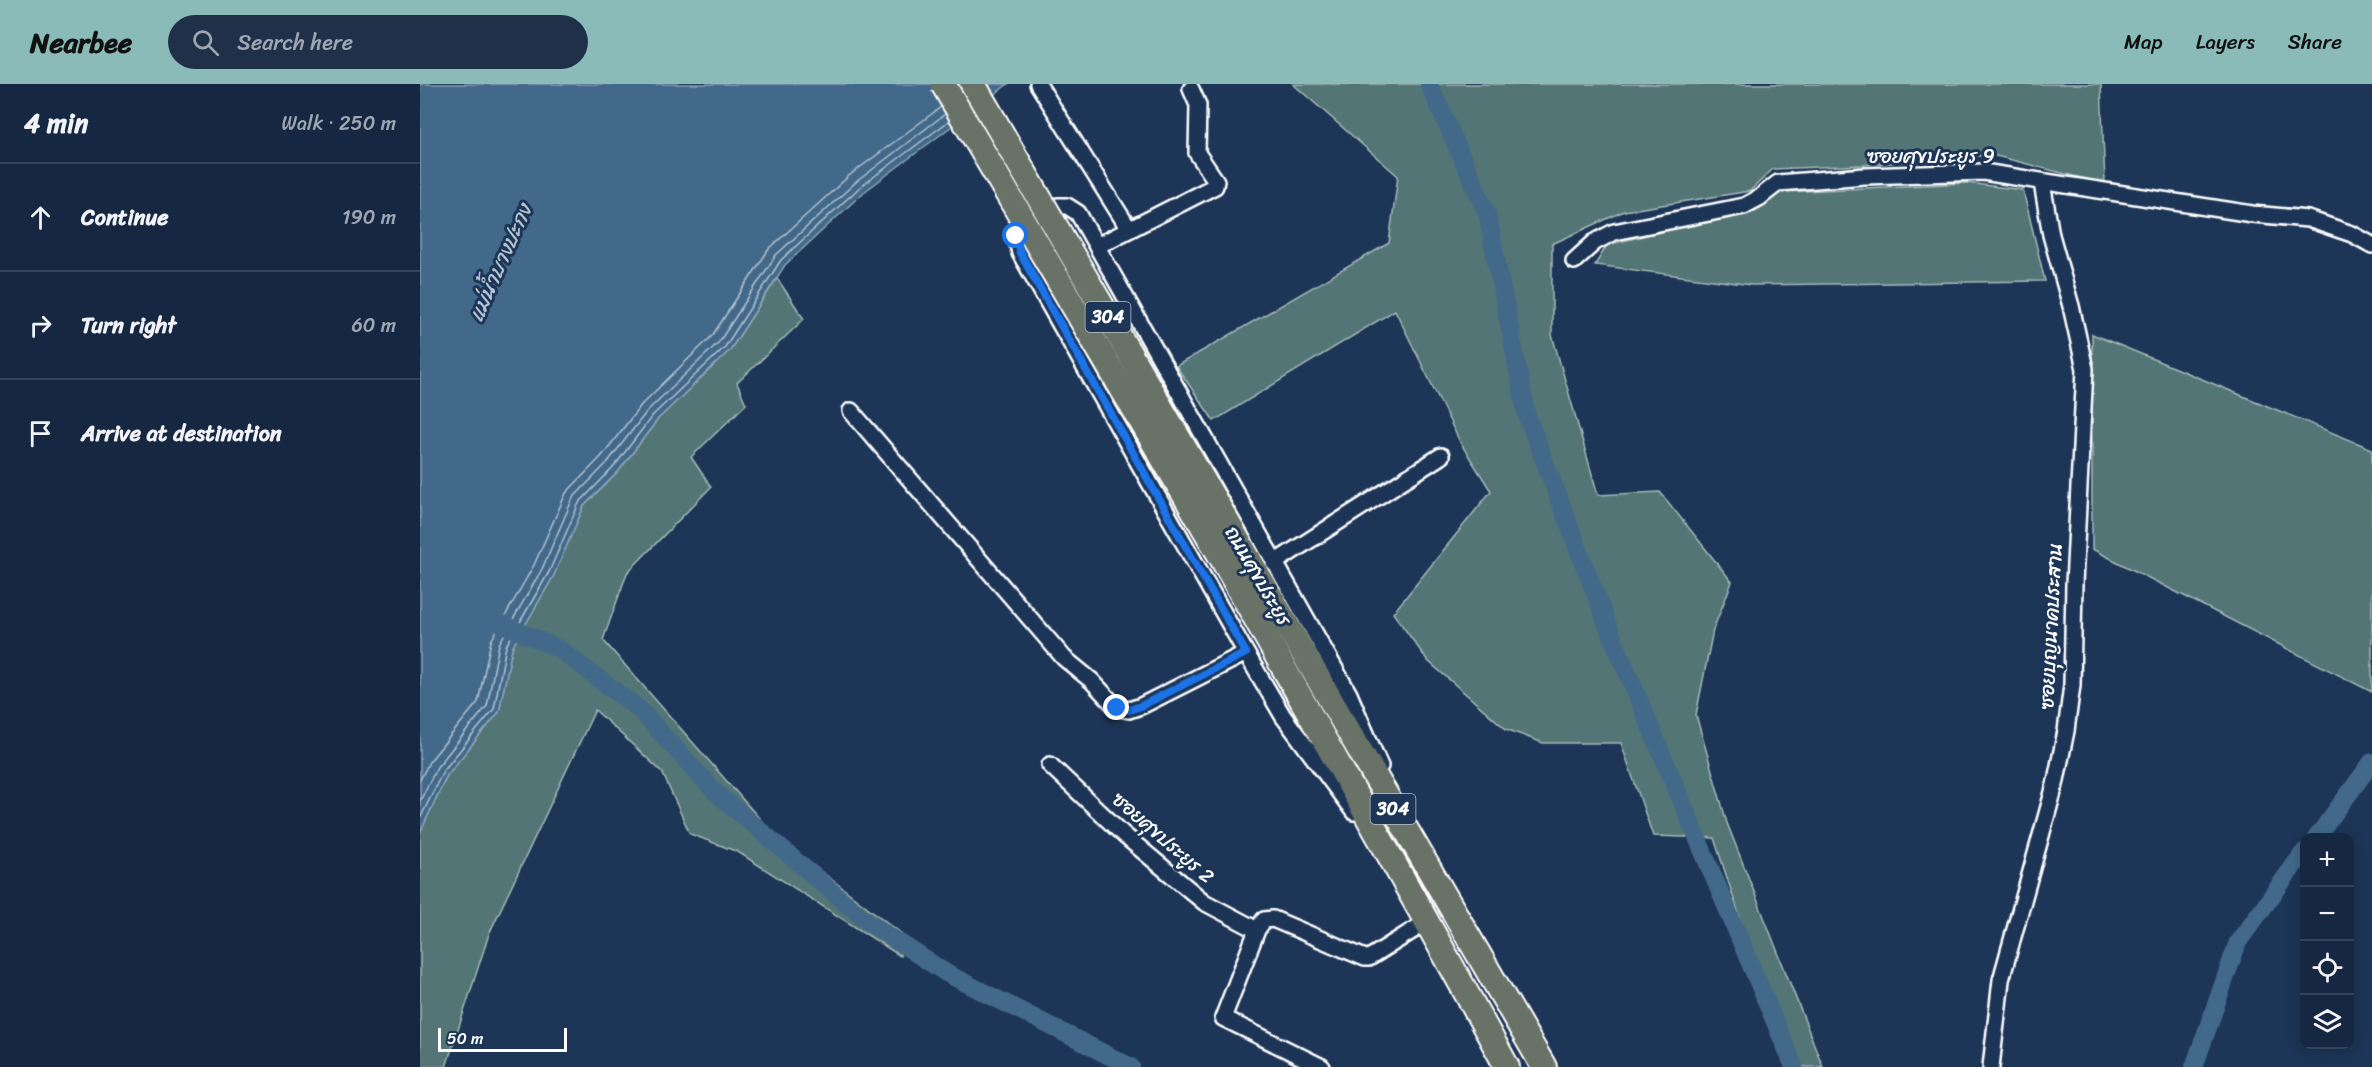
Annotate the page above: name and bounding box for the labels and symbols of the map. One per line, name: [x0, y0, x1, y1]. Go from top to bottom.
street label: ซอยศุขประยูร 9: [1867, 139, 1995, 174]
water label: แม่น้ำบางปะกง: [457, 195, 544, 328]
route start: [1002, 222, 1028, 248]
road number: 304: [1086, 302, 1130, 332]
street label: ถนนศุขประยูร: [1215, 519, 1301, 634]
street label: ซอยบุญนาคประสาน: [2029, 542, 2073, 710]
route end: [1103, 694, 1129, 720]
street label: ซอยศุขประยูร 2: [1104, 783, 1223, 893]
road number: 304: [1370, 794, 1416, 824]
scale bar: [438, 1025, 567, 1052]

